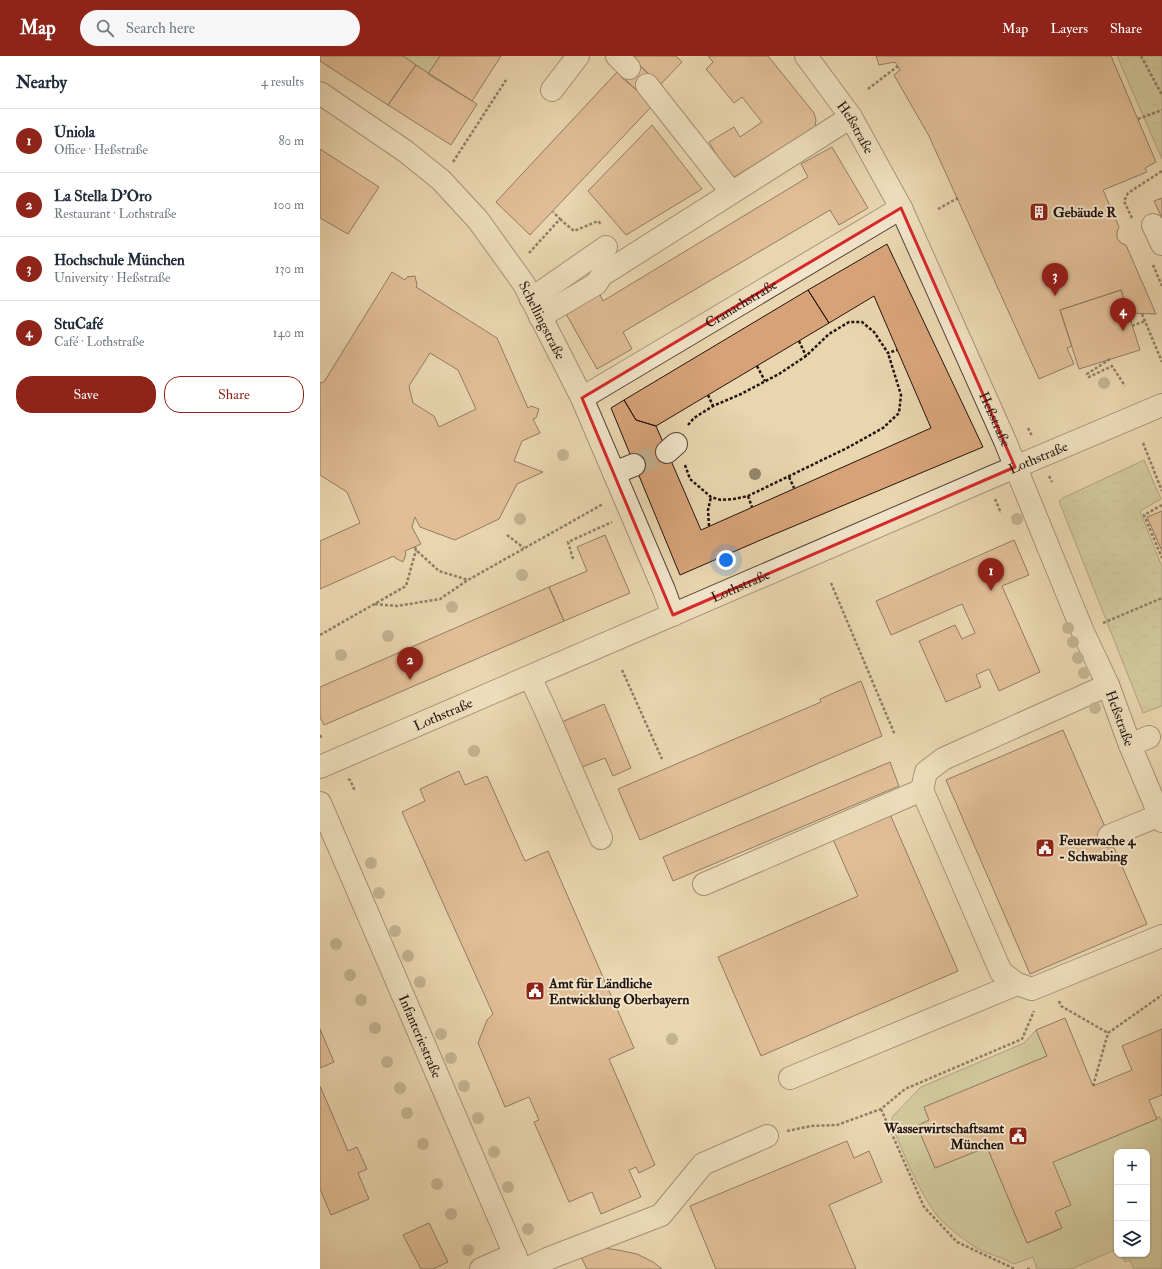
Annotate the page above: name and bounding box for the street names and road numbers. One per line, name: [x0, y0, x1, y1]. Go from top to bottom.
street label: Heßstraße: [833, 98, 878, 157]
street label: Cranachstraße: [702, 276, 780, 332]
street label: Schellingstraße: [515, 278, 569, 362]
street label: Heßstraße: [975, 389, 1015, 450]
street label: Lothstraße: [1006, 438, 1071, 478]
street label: Lothstraße: [709, 566, 773, 606]
street label: Heßstraße: [1102, 688, 1138, 749]
street label: Lothstraße: [411, 694, 475, 735]
street label: Infanteriestraße: [395, 992, 446, 1081]

